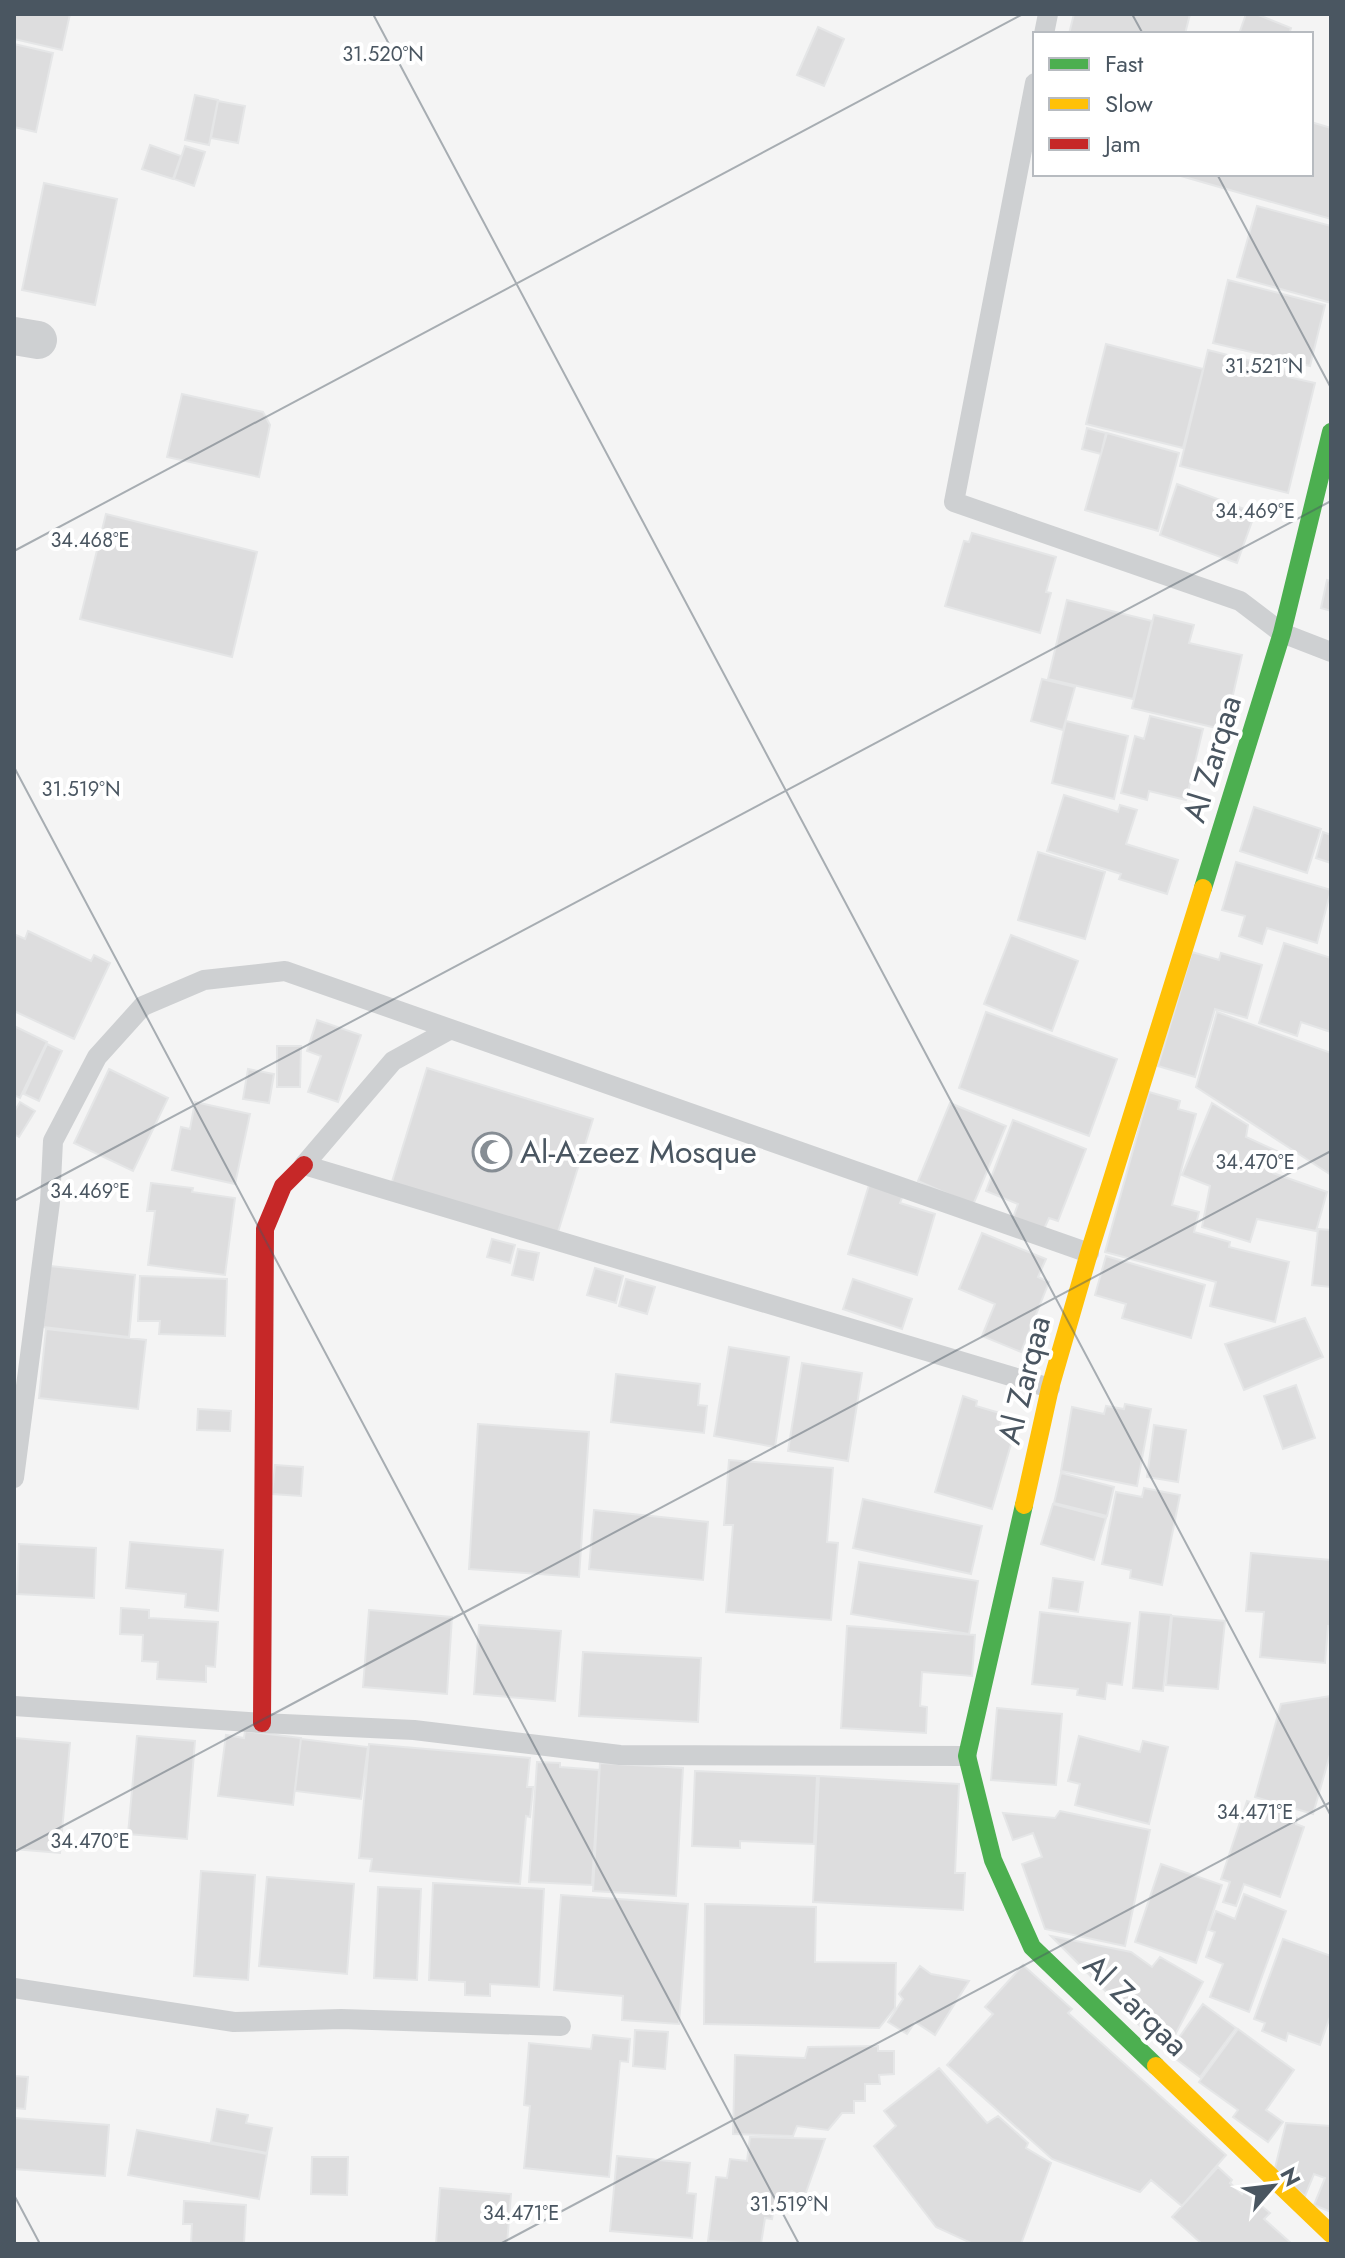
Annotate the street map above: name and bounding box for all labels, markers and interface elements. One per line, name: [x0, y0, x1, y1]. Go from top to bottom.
legend: [1033, 32, 1313, 176]
text: 31.520°N: [342, 40, 424, 69]
text: Fast: [1105, 46, 1143, 81]
text: Slow: [1105, 86, 1153, 121]
text: Jam: [1102, 126, 1141, 161]
text: 31.521°N: [1225, 352, 1303, 381]
text: 34.469°E: [1215, 497, 1295, 526]
text: 34.468°E: [50, 526, 130, 555]
street label: Al Zarqaa: [1171, 690, 1253, 828]
text: 31.519°N: [42, 775, 120, 804]
place label: Al-Azeez Mosque: [520, 1129, 757, 1175]
mosque icon: Al-Azeez Mosque: [471, 1131, 513, 1173]
text: 34.470°E: [1215, 1148, 1295, 1177]
text: 34.469°E: [50, 1177, 130, 1206]
street label: Al Zarqaa: [986, 1311, 1062, 1449]
text: 34.471°E: [1217, 1798, 1293, 1827]
text: 34.470°E: [50, 1827, 130, 1856]
street label: Al Zarqaa: [1073, 1943, 1199, 2067]
north arrow: [1233, 2146, 1313, 2226]
text: N: [1272, 2161, 1309, 2192]
text: 31.519°N: [750, 2190, 828, 2219]
text: 34.471°E: [483, 2199, 559, 2228]

